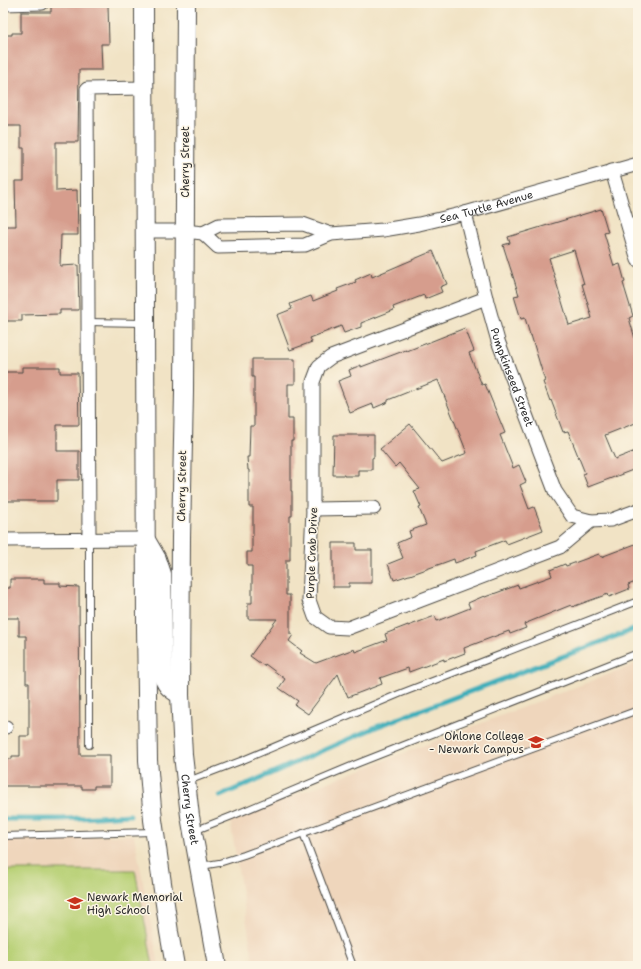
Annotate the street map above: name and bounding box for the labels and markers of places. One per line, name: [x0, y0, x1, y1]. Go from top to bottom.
place label: Ohlone College - Newark Campus: [429, 729, 524, 757]
school or university icon: Ohlone College - Newark Campus: [527, 733, 545, 751]
place label: Newark Memorial High School: [87, 890, 183, 918]
school or university icon: Newark Memorial High School: [66, 894, 84, 912]

